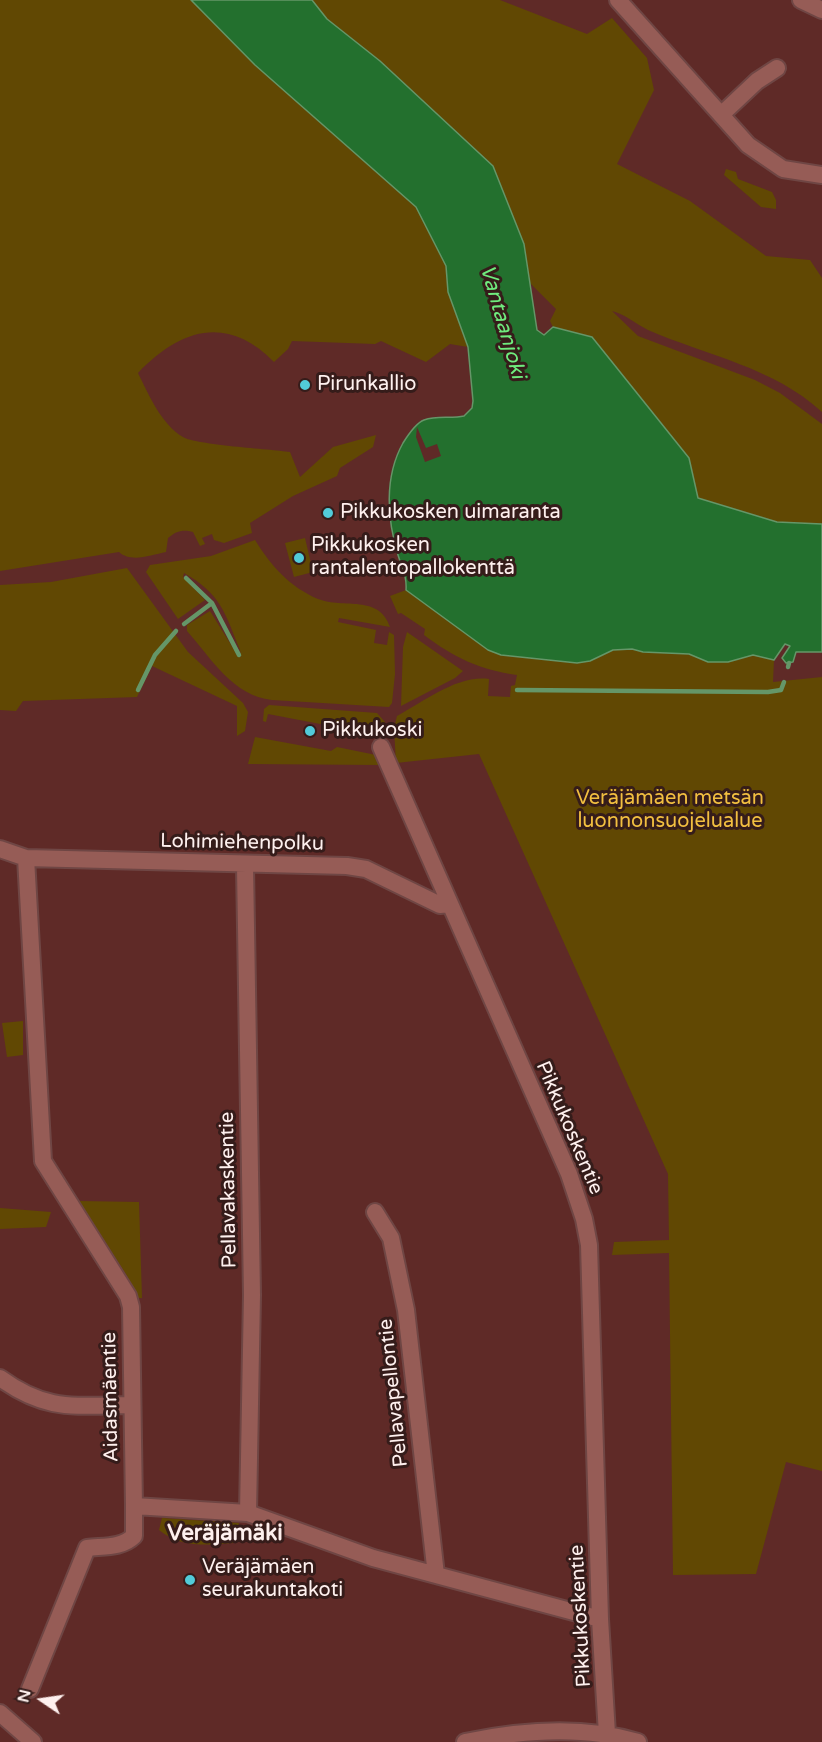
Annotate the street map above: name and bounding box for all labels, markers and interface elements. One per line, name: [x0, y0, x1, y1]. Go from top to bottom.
water label: Vantaanjoki: [474, 262, 530, 382]
place label: Pirunkallio: [317, 373, 416, 397]
marker: Pirunkallio: [298, 378, 312, 392]
place label: Pikkukosken uimaranta: [340, 501, 561, 525]
marker: Pikkukosken uimaranta: [321, 506, 335, 520]
place label: Pikkukosken rantalentopallokenttä: [311, 534, 515, 581]
marker: Pikkukosken rantalentopallokenttä: [292, 551, 306, 565]
place label: Pikkukoski: [322, 719, 423, 743]
marker: Pikkukoski: [303, 724, 317, 738]
park label: Veräjämäen metsän luonnonsuojelualue: [576, 787, 764, 834]
street label: Lohimiehenpolku: [160, 830, 324, 856]
street label: Pikkukoskentie: [530, 1058, 608, 1198]
street label: Pellavakaskentie: [216, 1111, 242, 1269]
street label: Pellavapellontie: [374, 1318, 414, 1468]
street label: Aidasmäentie: [98, 1332, 124, 1462]
district label: Veräjämäki: [167, 1521, 283, 1547]
street label: Pikkukoskentie: [565, 1544, 597, 1688]
place label: Veräjämäen seurakuntakoti: [202, 1556, 343, 1603]
marker: Veräjämäen seurakuntakoti: [183, 1573, 197, 1587]
north arrow: [12, 1670, 72, 1730]
text: N: [13, 1687, 36, 1704]

